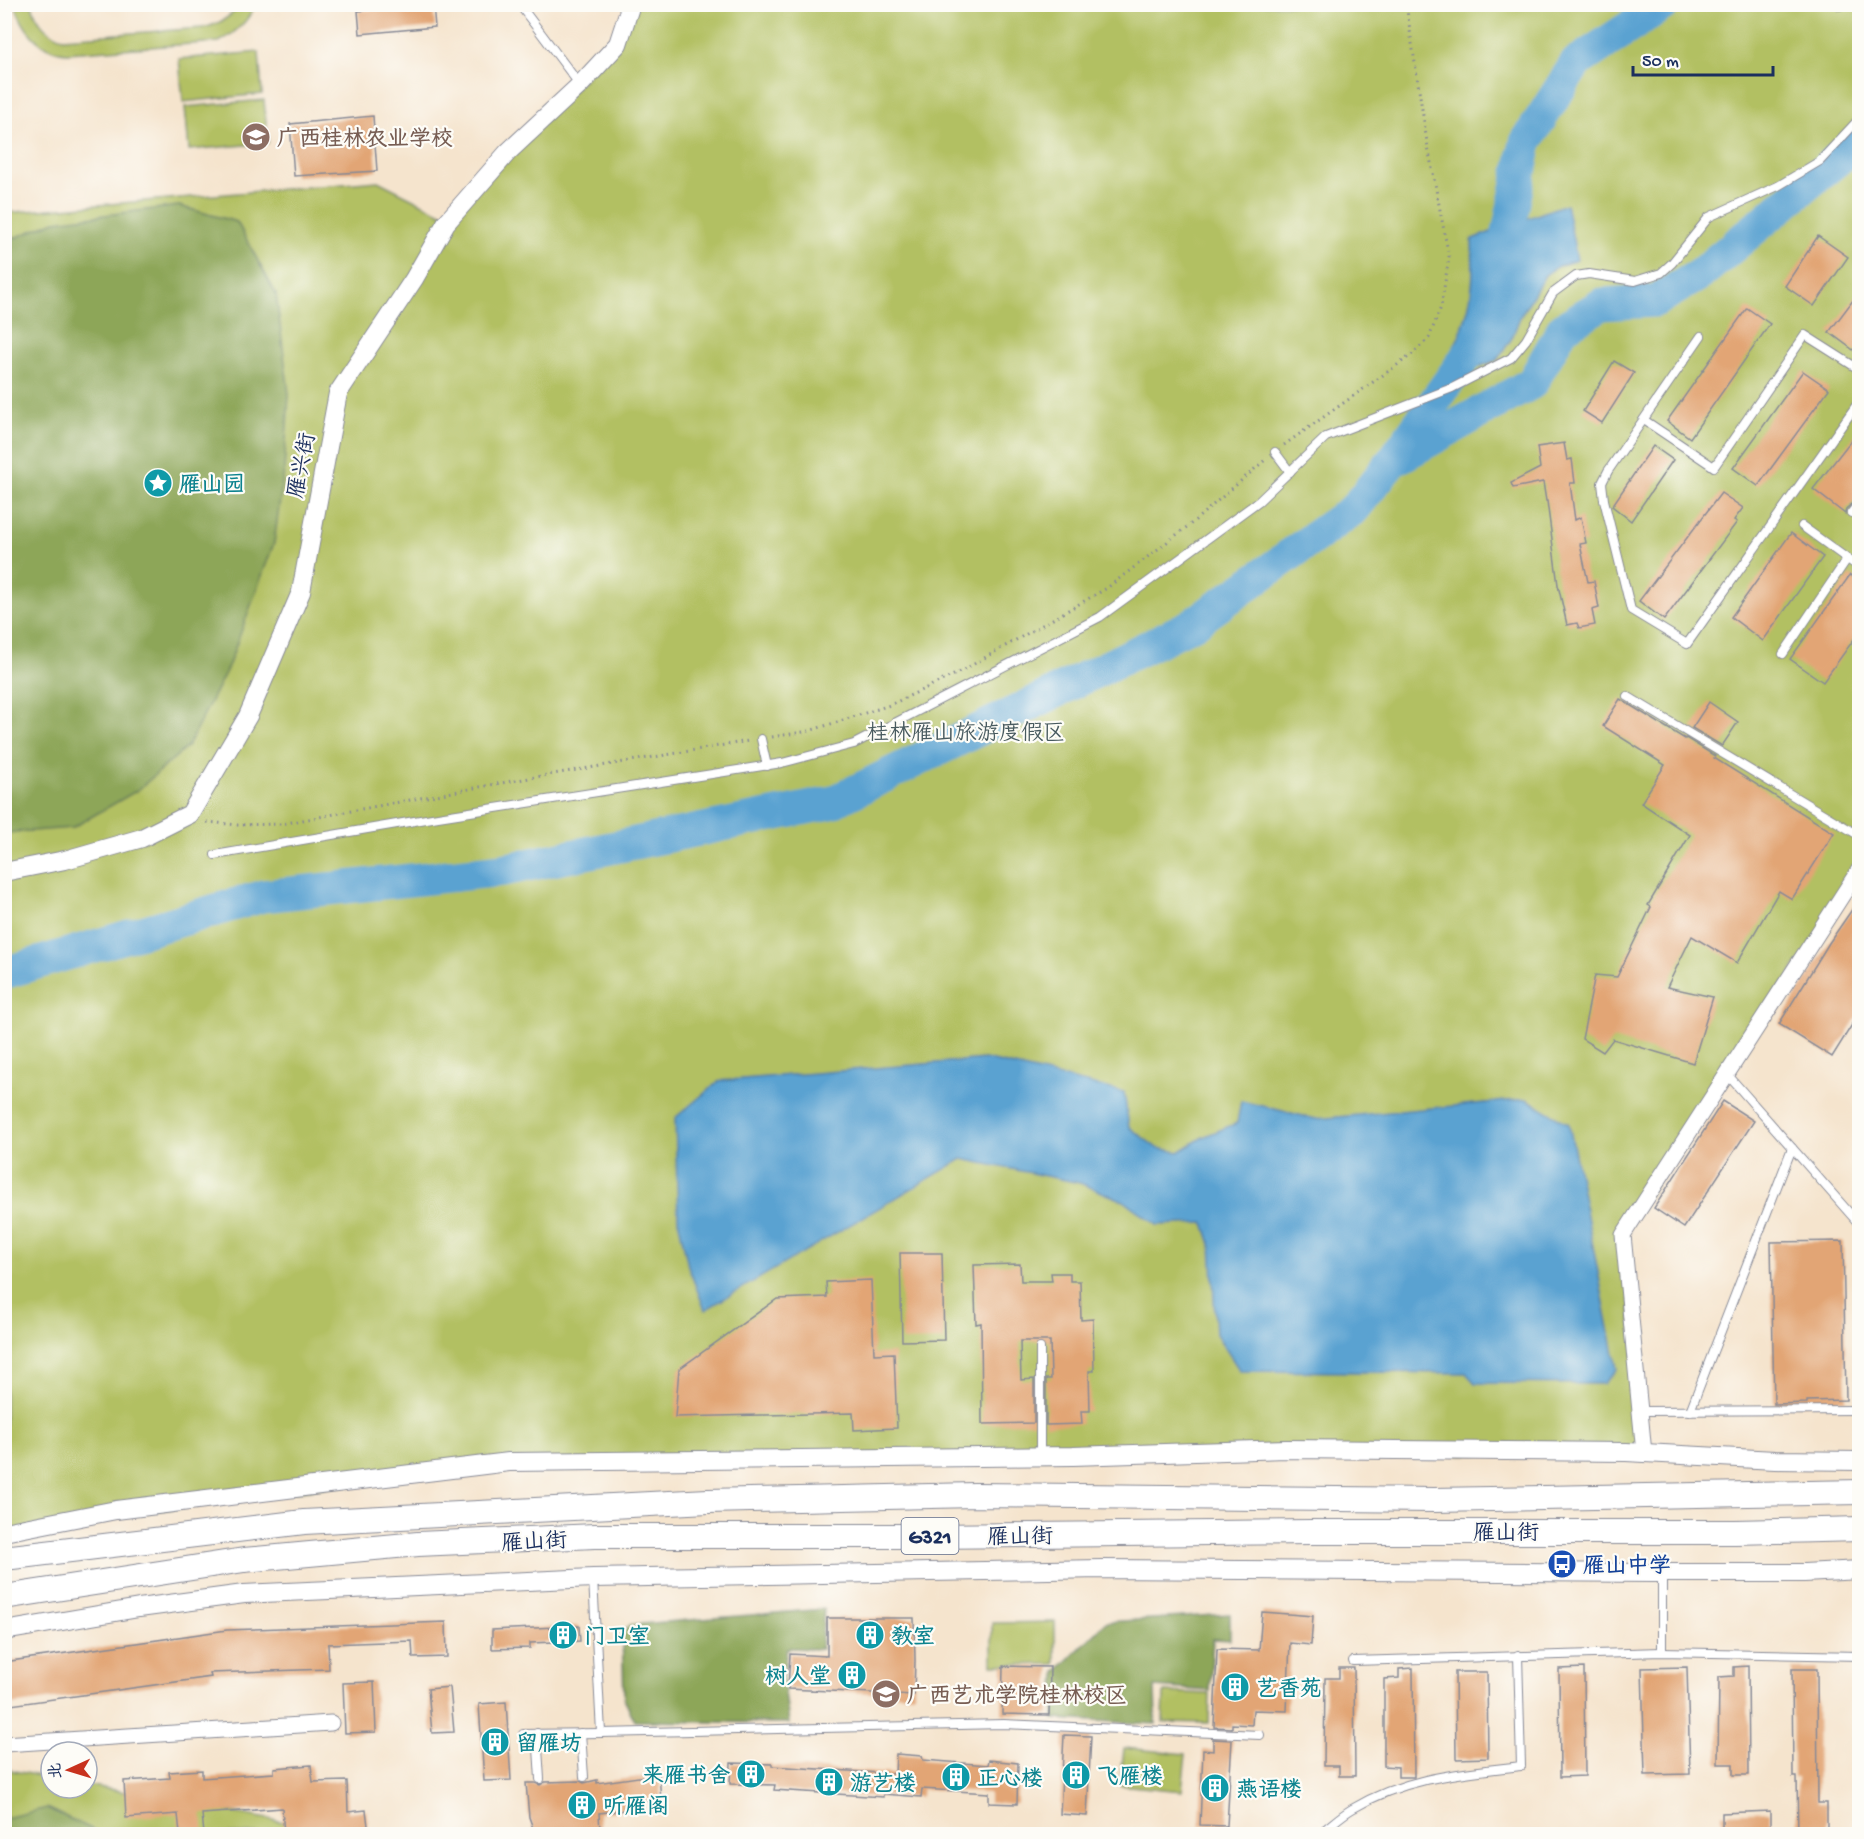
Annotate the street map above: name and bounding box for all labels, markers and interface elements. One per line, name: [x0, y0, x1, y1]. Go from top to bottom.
scale bar: [1633, 39, 1772, 77]
text: 50 m: [1642, 52, 1679, 73]
school or university icon: 广西桂林农业学校: [240, 121, 272, 153]
place label: 广西桂林农业学校: [277, 126, 453, 154]
street label: 雁兴街: [284, 431, 323, 501]
place icon: 雁山园: [142, 467, 174, 499]
place label: 雁山园: [179, 473, 245, 500]
park label: 桂林雁山旅游度假区: [867, 720, 1065, 748]
road number: G321: [902, 1518, 958, 1554]
street label: 雁山街: [1473, 1521, 1539, 1548]
street label: 雁山街: [987, 1524, 1053, 1553]
street label: 雁山街: [501, 1528, 568, 1559]
bus stop icon: 雁山中学: [1546, 1548, 1578, 1580]
place label: 雁山中学: [1583, 1553, 1671, 1581]
building icon: 门卫室: [547, 1619, 579, 1651]
building icon: 教室: [854, 1619, 886, 1651]
place label: 门卫室: [584, 1624, 650, 1652]
place label: 教室: [891, 1624, 935, 1652]
building icon: 树人堂: [836, 1659, 868, 1691]
place label: 树人堂: [765, 1664, 831, 1692]
building icon: 艺香苑: [1219, 1671, 1251, 1703]
place label: 艺香苑: [1256, 1677, 1322, 1704]
school or university icon: 广西艺术学院桂林校区: [870, 1678, 902, 1710]
place label: 广西艺术学院桂林校区: [907, 1683, 1127, 1711]
building icon: 留雁坊: [479, 1726, 511, 1758]
place label: 留雁坊: [516, 1731, 582, 1759]
north arrow: [39, 1740, 99, 1800]
building icon: 来雁书舍: [735, 1758, 767, 1790]
building icon: 飞雁楼: [1060, 1759, 1092, 1791]
building icon: 正心楼: [940, 1761, 972, 1793]
text: 北: [46, 1762, 68, 1780]
place label: 来雁书舍: [642, 1763, 730, 1791]
place label: 飞雁楼: [1097, 1765, 1163, 1792]
building icon: 游艺楼: [813, 1766, 845, 1798]
place label: 正心楼: [977, 1767, 1043, 1794]
place label: 游艺楼: [850, 1772, 916, 1799]
building icon: 燕语楼: [1199, 1772, 1231, 1804]
place label: 燕语楼: [1236, 1778, 1302, 1805]
building icon: 听雁阁: [566, 1789, 598, 1821]
place label: 听雁阁: [603, 1794, 669, 1822]

